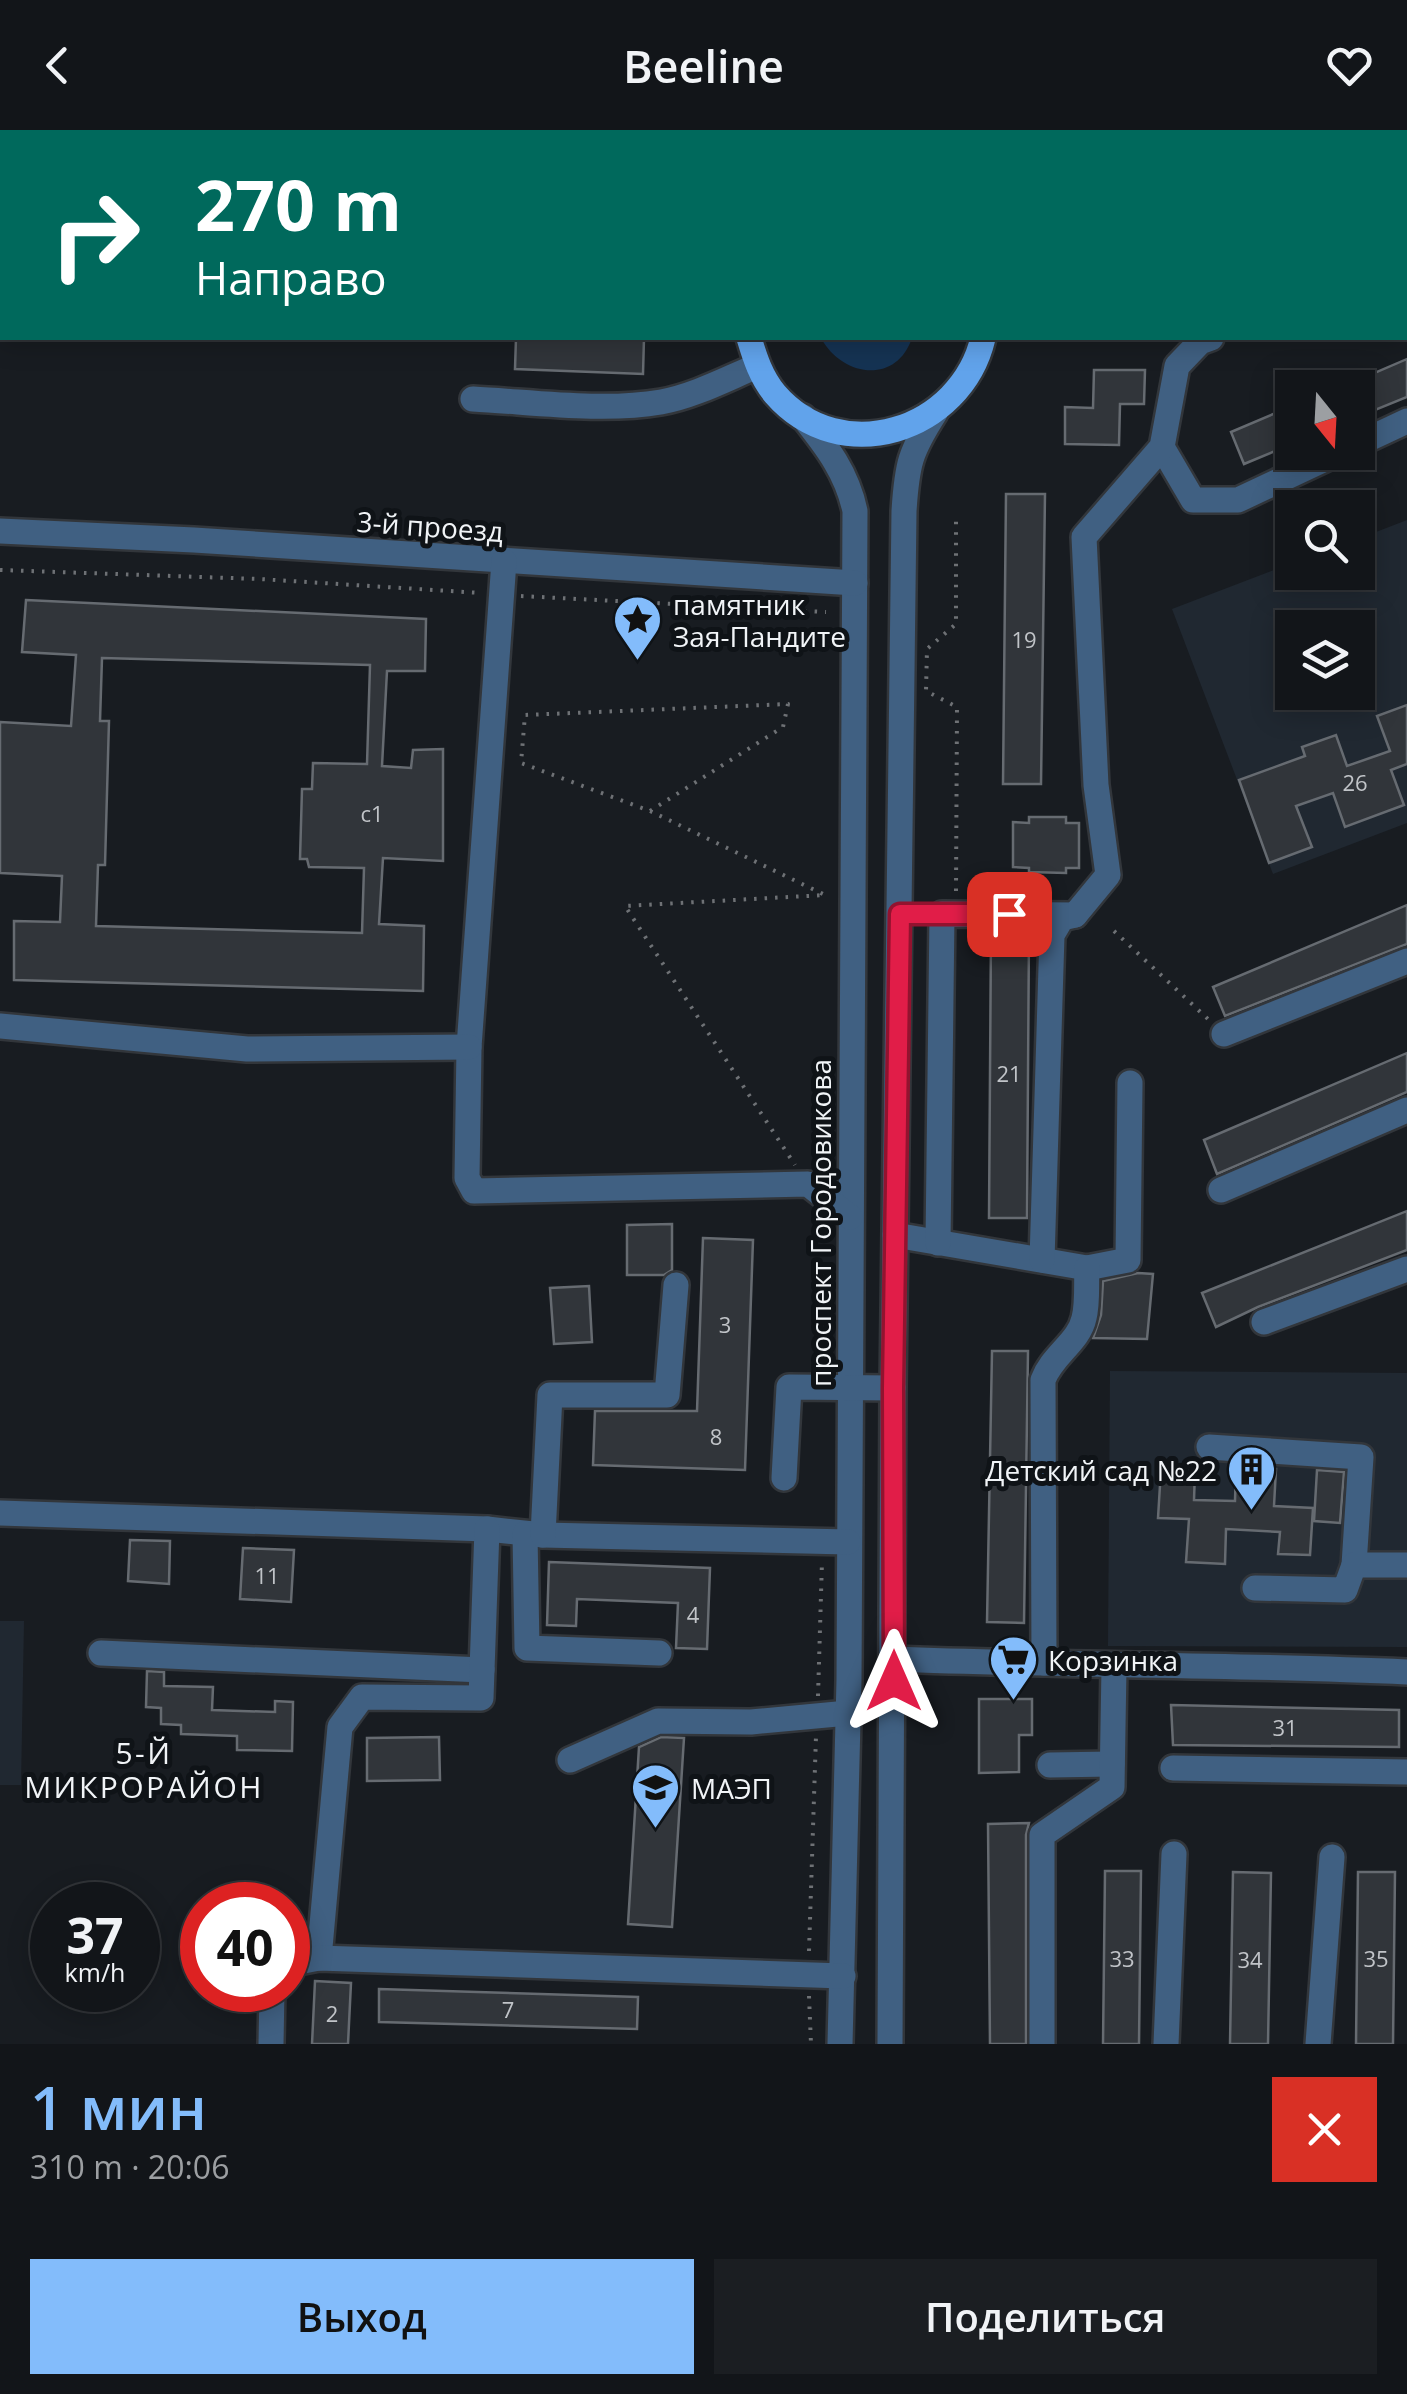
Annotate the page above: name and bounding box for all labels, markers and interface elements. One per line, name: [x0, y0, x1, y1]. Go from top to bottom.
text: Beeline: [623, 35, 784, 96]
icon: back: [30, 38, 85, 93]
icon: heart: [1322, 38, 1377, 93]
text: 270 m: [195, 156, 402, 252]
icon: right: [30, 170, 160, 300]
text: Направо: [195, 247, 387, 308]
north arrow: [1275, 370, 1375, 470]
map controls: [1275, 370, 1375, 710]
button: search: [1275, 490, 1375, 590]
street label: 3-й проезд: [355, 502, 505, 550]
place label: памятник Зая-Пандите: [673, 585, 846, 655]
place icon: памятник Зая-Пандите: [612, 594, 664, 662]
button: layers: [1275, 610, 1375, 710]
house number: 19: [1011, 624, 1037, 654]
house number: 26: [1342, 767, 1368, 797]
house number: с1: [360, 798, 384, 828]
pin: [967, 872, 1052, 957]
icon: arrive: [982, 887, 1037, 942]
house number: 21: [996, 1058, 1022, 1088]
street label: проспект Городовикова: [801, 1059, 839, 1387]
house number: 3: [719, 1309, 731, 1339]
house number: 8: [710, 1421, 722, 1451]
building icon: Детский сад №22: [1226, 1444, 1278, 1512]
place label: Детский сад №22: [985, 1451, 1217, 1489]
house number: 11: [254, 1560, 280, 1590]
house number: 4: [687, 1599, 700, 1629]
position arrow: [842, 1629, 946, 1733]
supermarket icon: Корзинка: [987, 1634, 1039, 1702]
place label: Корзинка: [1048, 1641, 1178, 1679]
house number: 31: [1272, 1712, 1298, 1742]
district label: 5-Й МИКРОРАЙОН: [24, 1732, 264, 1807]
school or university icon: МАЭП: [630, 1762, 682, 1830]
place label: МАЭП: [691, 1769, 772, 1807]
speed limit sign: 40: [180, 1882, 310, 2012]
text: 37: [66, 1901, 124, 1969]
house number: 33: [1109, 1943, 1135, 1973]
house number: 35: [1363, 1943, 1389, 1973]
house number: 34: [1237, 1944, 1263, 1974]
text: km/h: [65, 1955, 125, 1989]
house number: 7: [502, 1994, 514, 2024]
house number: 2: [326, 1998, 338, 2028]
text: 1 мин: [30, 2066, 207, 2148]
button: close: [1272, 2077, 1377, 2182]
text: 310 m · 20:06: [30, 2145, 229, 2188]
button: Выход: [30, 2259, 694, 2374]
button: Поделиться: [714, 2259, 1377, 2374]

